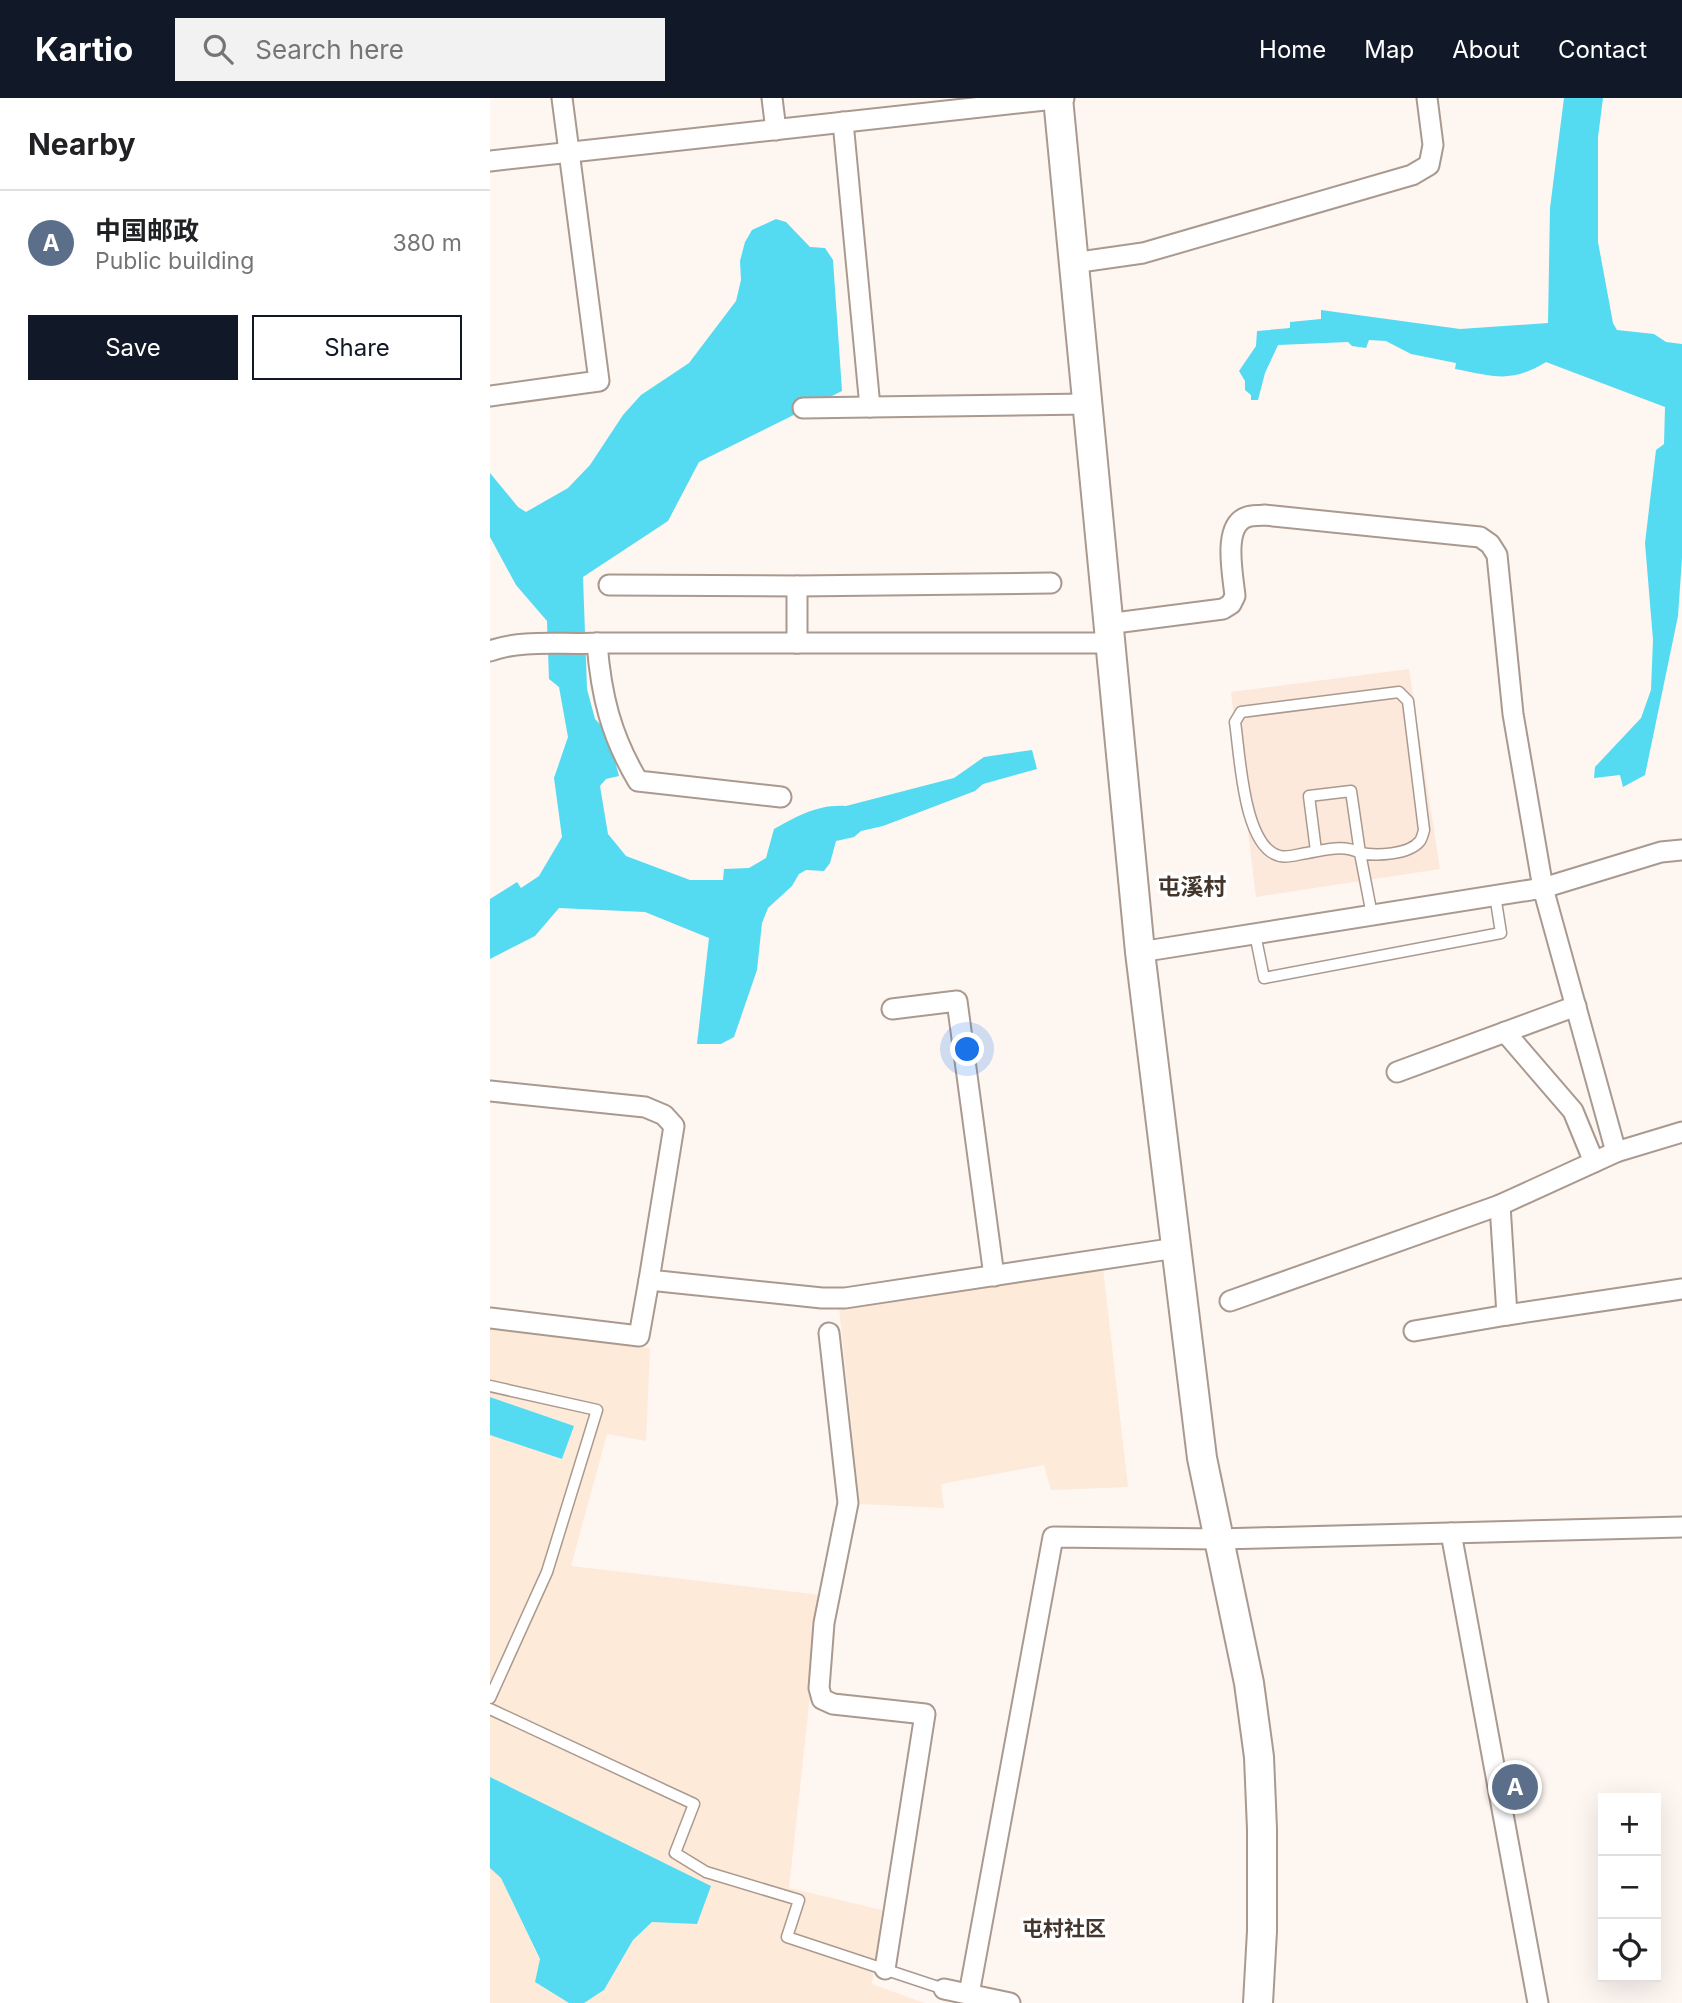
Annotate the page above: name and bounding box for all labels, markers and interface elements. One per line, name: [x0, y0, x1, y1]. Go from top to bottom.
search box: [175, 18, 665, 81]
text: Kartio: [35, 29, 133, 69]
icon: search: [199, 30, 237, 68]
text: Search here: [255, 34, 404, 65]
text: Home: [1259, 35, 1326, 64]
text: Map: [1364, 35, 1414, 64]
text: About: [1452, 35, 1520, 64]
text: Contact: [1558, 35, 1647, 64]
text: Nearby: [28, 126, 136, 162]
text: 中国邮政: [95, 215, 199, 246]
text: A: [42, 229, 60, 257]
text: 380 m: [392, 229, 462, 257]
text: Public building: [95, 247, 254, 275]
button: Save: [28, 315, 238, 380]
button: Share: [252, 315, 462, 380]
district label: 屯溪村: [1158, 873, 1227, 901]
your location: [950, 1032, 984, 1066]
pin: A: [1492, 1761, 1538, 1813]
map controls: [1598, 1793, 1661, 1982]
button: +: [1598, 1793, 1661, 1856]
button: −: [1598, 1856, 1661, 1919]
district label: 屯村社区: [1022, 1916, 1106, 1941]
button: locate: [1598, 1919, 1661, 1982]

